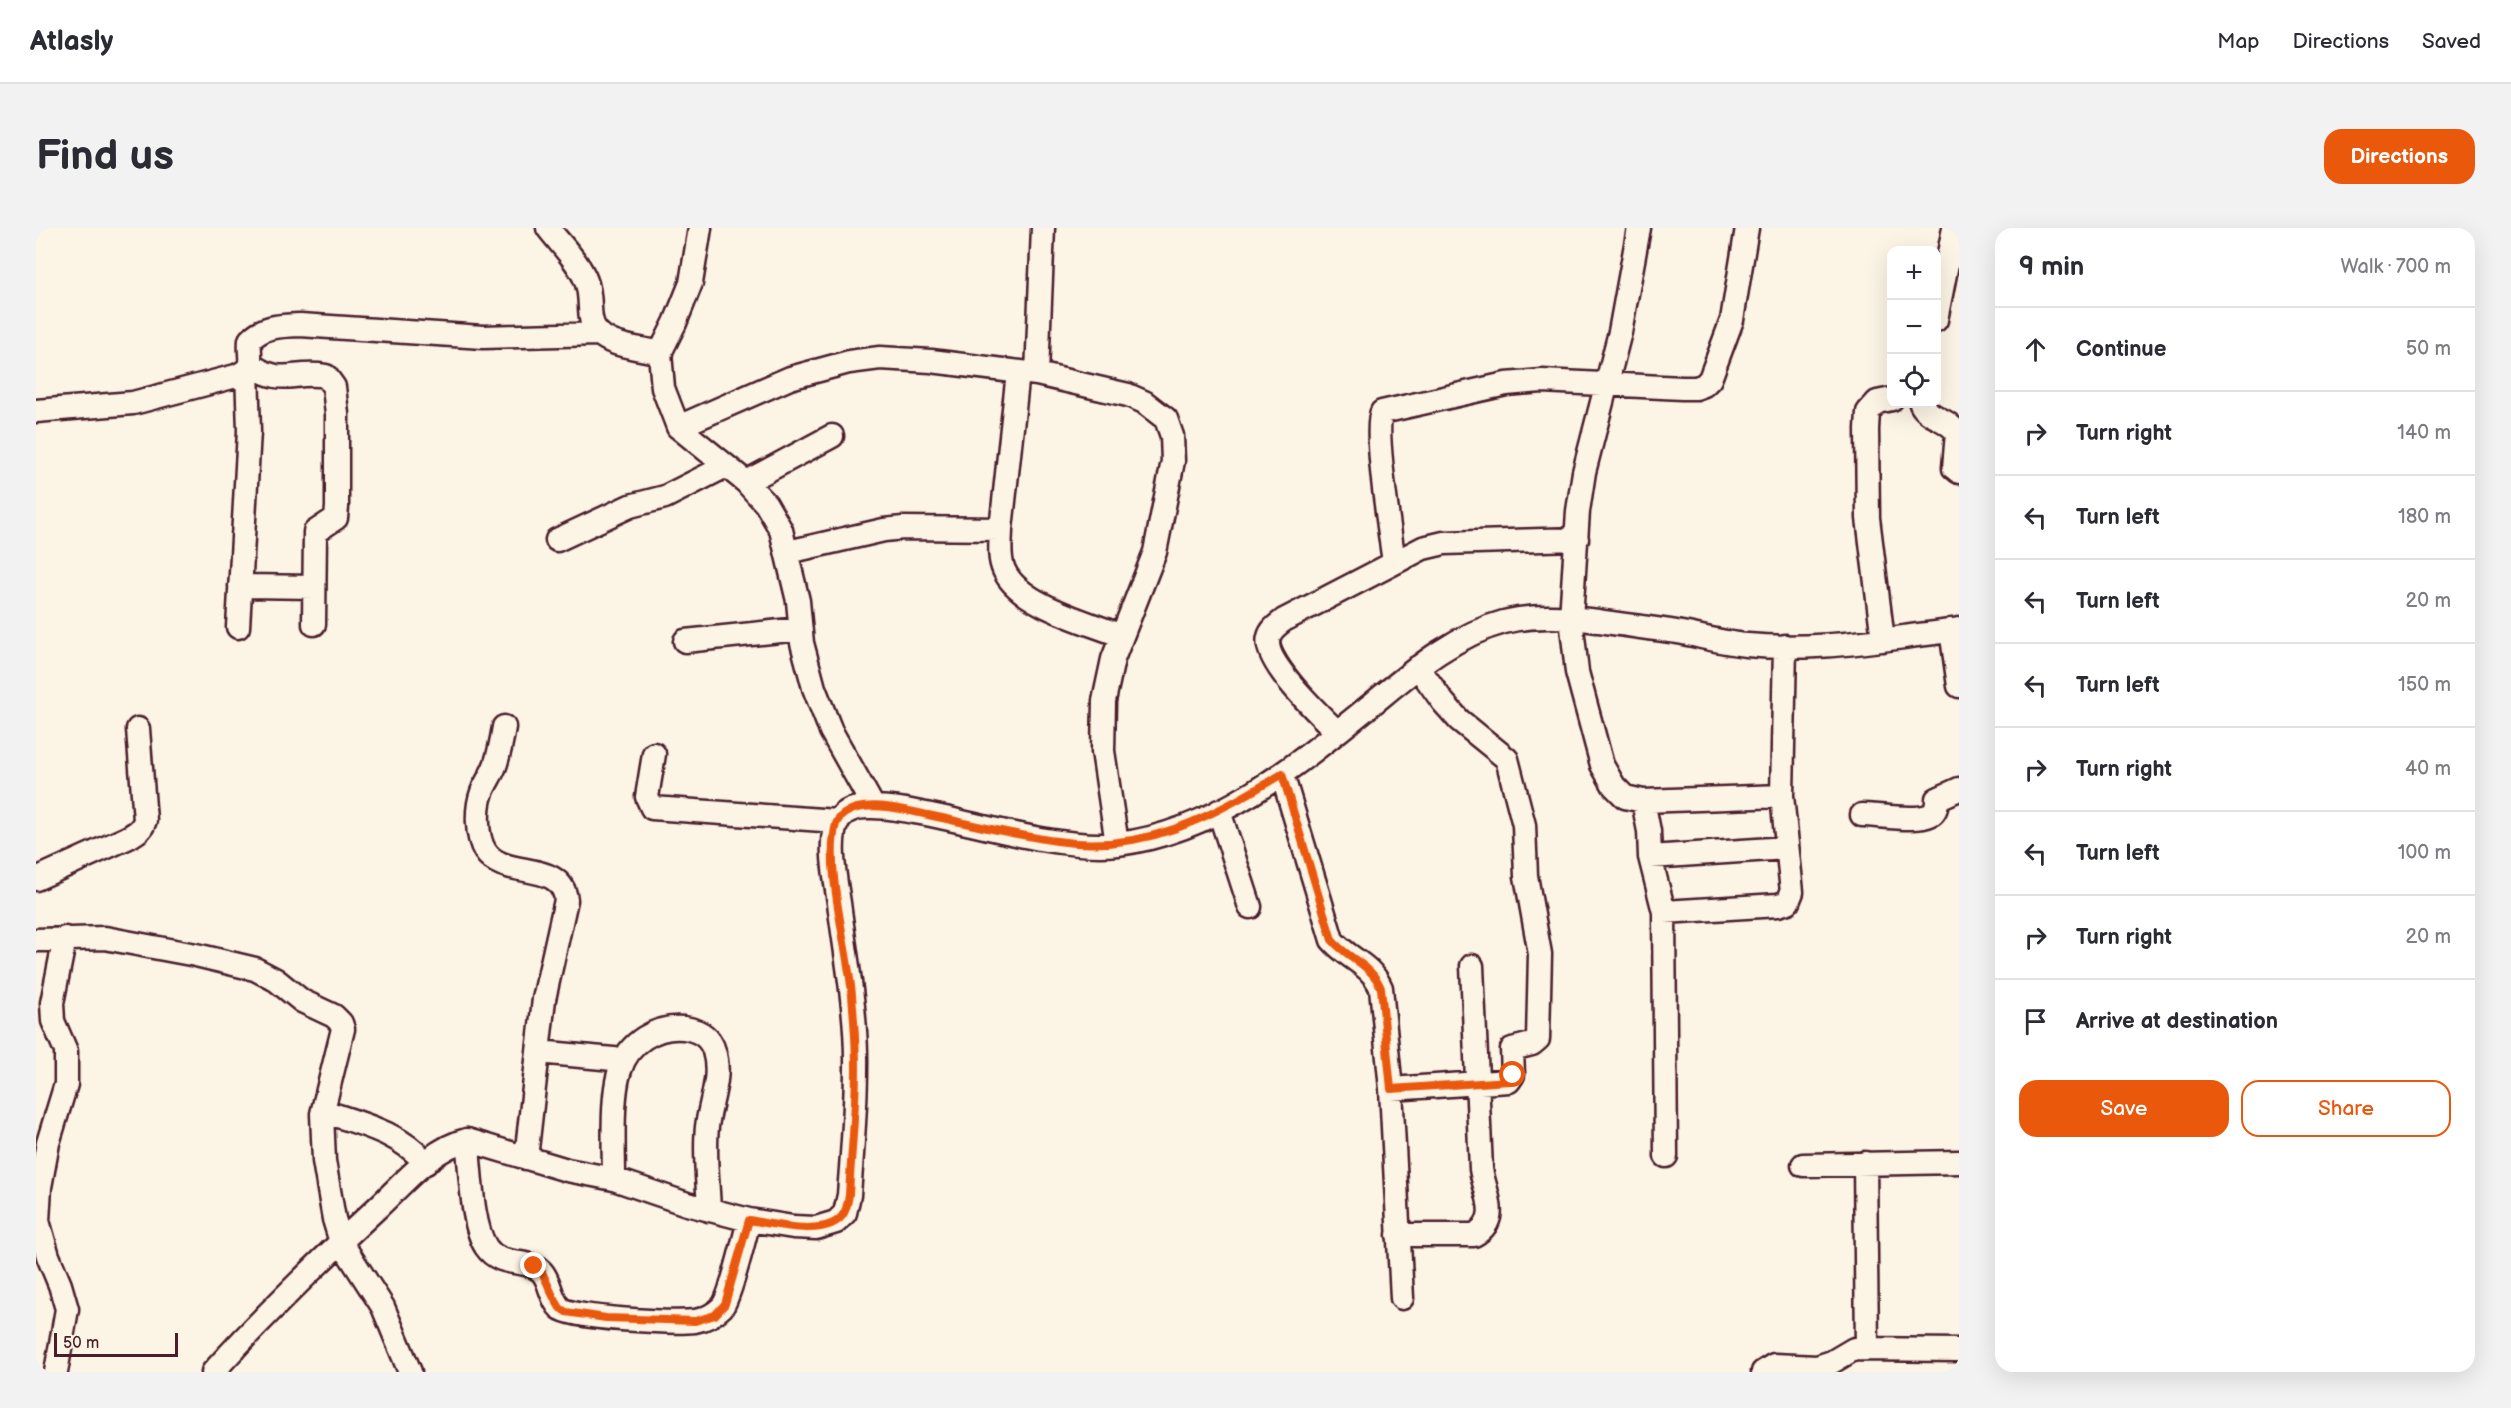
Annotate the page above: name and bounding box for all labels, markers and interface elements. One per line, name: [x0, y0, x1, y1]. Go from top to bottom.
text: Atlasly: [30, 25, 113, 58]
text: Map: [2217, 29, 2260, 54]
text: Directions: [2293, 29, 2389, 54]
text: Saved: [2422, 29, 2481, 54]
button: Directions: [2324, 129, 2475, 184]
text: Find us: [36, 131, 174, 182]
map controls: [1887, 246, 1941, 408]
button: +: [1887, 246, 1941, 300]
text: 9 min: [2019, 252, 2084, 283]
text: Walk · 700 m: [2341, 255, 2451, 279]
button: −: [1887, 300, 1941, 354]
icon: ahead: [2019, 333, 2052, 366]
text: Continue: [2076, 336, 2166, 363]
text: 50 m: [2406, 337, 2451, 361]
button: locate: [1887, 354, 1941, 408]
icon: right: [2019, 417, 2052, 450]
text: Turn right: [2076, 420, 2172, 447]
text: 140 m: [2397, 421, 2451, 445]
icon: left: [2019, 501, 2052, 534]
text: Turn left: [2076, 504, 2160, 531]
text: 180 m: [2398, 505, 2451, 529]
icon: left: [2019, 585, 2052, 618]
text: Turn left: [2076, 588, 2160, 615]
text: 20 m: [2406, 589, 2451, 613]
icon: left: [2019, 669, 2052, 702]
text: Turn left: [2076, 672, 2160, 699]
text: 150 m: [2398, 673, 2451, 697]
icon: right: [2019, 753, 2052, 786]
text: Turn right: [2076, 756, 2172, 783]
text: 40 m: [2405, 757, 2451, 781]
icon: left: [2019, 837, 2052, 870]
text: Turn left: [2076, 840, 2160, 867]
text: 100 m: [2398, 841, 2451, 865]
icon: right: [2019, 921, 2052, 954]
text: Turn right: [2076, 924, 2172, 951]
text: 20 m: [2406, 925, 2451, 949]
icon: arrive: [2019, 1005, 2052, 1038]
text: Arrive at destination: [2076, 1008, 2278, 1035]
route start: [1499, 1061, 1525, 1087]
button: Save: [2019, 1080, 2229, 1137]
button: Share: [2241, 1080, 2451, 1137]
route end: [520, 1252, 546, 1278]
scale bar: [54, 1330, 178, 1358]
text: 50 m: [63, 1334, 99, 1353]

